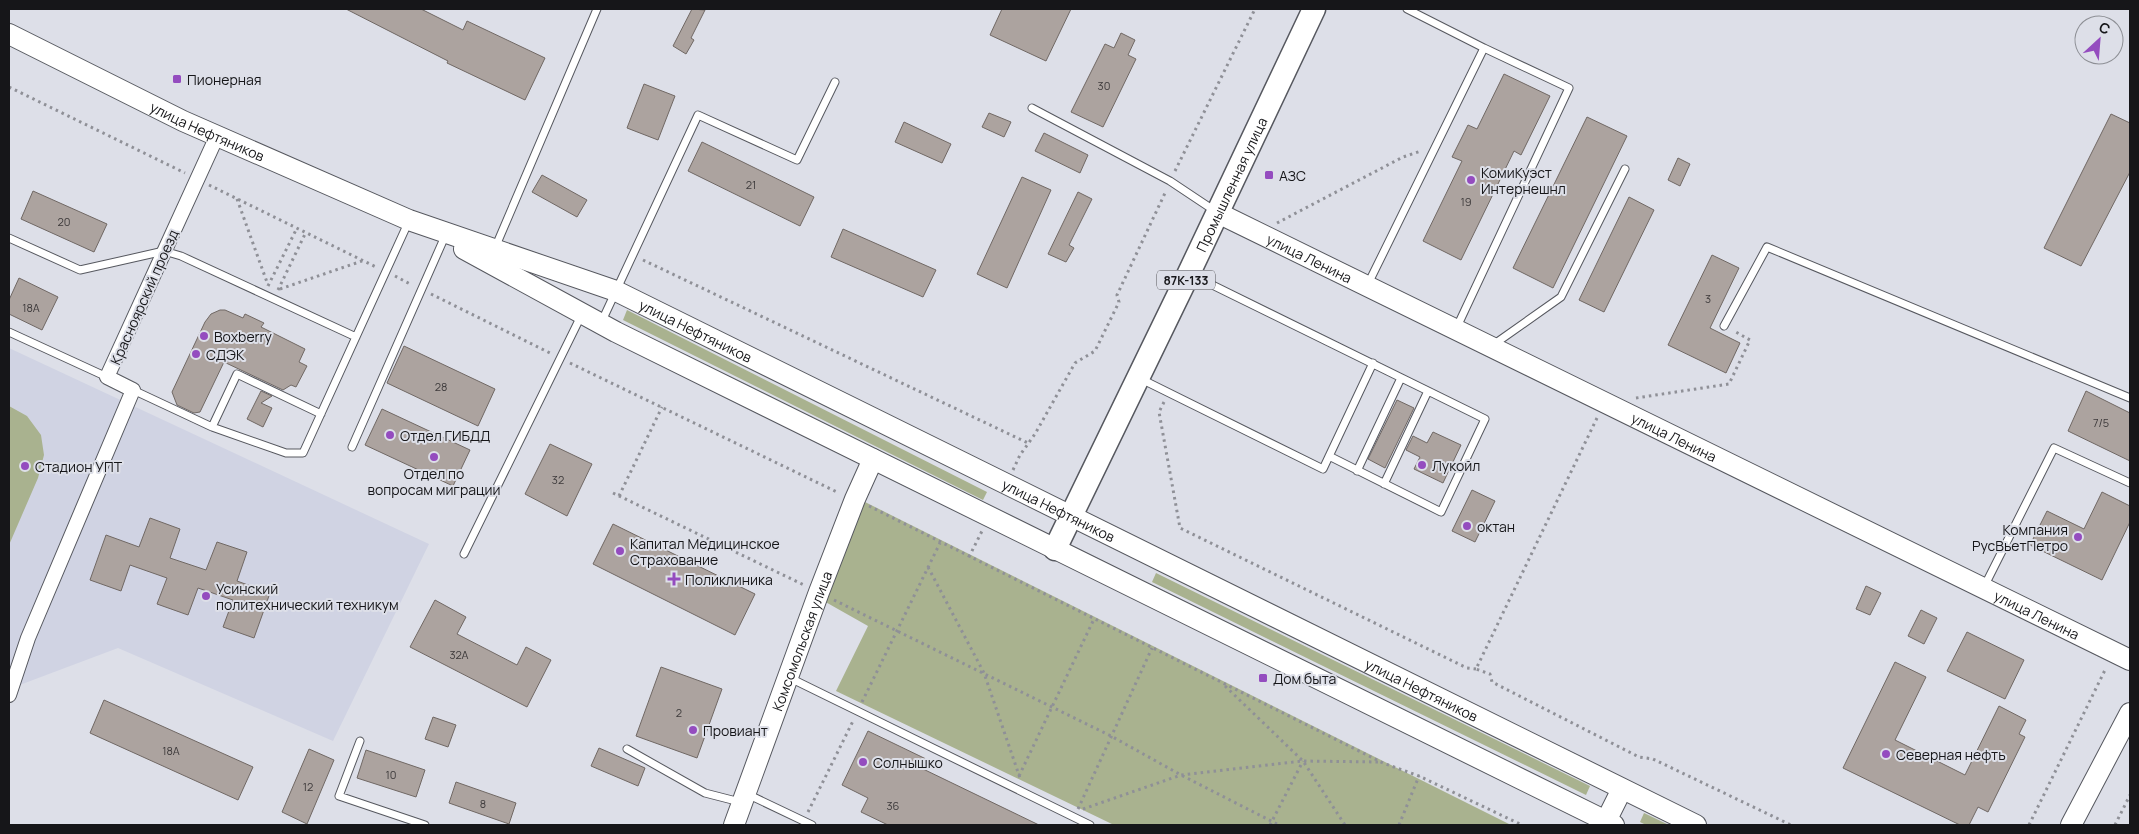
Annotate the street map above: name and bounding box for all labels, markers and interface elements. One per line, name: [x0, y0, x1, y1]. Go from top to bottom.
north arrow: [2074, 15, 2124, 65]
text: С: [2096, 17, 2114, 39]
place label: Пионерная: [187, 70, 261, 89]
marker: Пионерная: [171, 73, 183, 85]
house number: 30: [1098, 78, 1110, 93]
street label: улица Нефтяников: [147, 97, 268, 165]
street label: Промышленная улица: [1191, 114, 1271, 255]
place label: КомиКуэст Интернешнл: [1481, 163, 1566, 198]
place label: АЗС: [1279, 166, 1306, 185]
marker: АЗС: [1263, 169, 1275, 181]
marker: КомиКуэст Интернешнл: [1465, 174, 1477, 186]
house number: 21: [746, 177, 756, 192]
house number: 19: [1460, 194, 1472, 209]
house number: 20: [58, 214, 70, 229]
street label: Красноярский проезд: [106, 226, 182, 368]
street label: улица Ленина: [1264, 229, 1355, 287]
road number: 87К-133: [1157, 270, 1215, 290]
house number: 3: [1705, 291, 1711, 306]
street label: улица Нефтяников: [636, 295, 756, 367]
house number: 18А: [22, 300, 40, 315]
place label: Boxberry: [214, 327, 273, 346]
marker: Boxberry: [198, 330, 210, 342]
place label: СДЭК: [206, 345, 245, 364]
marker: СДЭК: [190, 348, 202, 360]
house number: 28: [435, 379, 447, 394]
street label: улица Ленина: [1628, 408, 1720, 466]
house number: 7/5: [2093, 415, 2109, 430]
place label: Отдел ГИБДД: [400, 426, 490, 445]
marker: Отдел ГИБДД: [384, 429, 396, 441]
marker: Отдел по вопросам миграции: [428, 451, 440, 463]
place label: Лукойл: [1432, 456, 1480, 475]
place label: Стадион УПТ: [35, 457, 123, 476]
marker: Лукойл: [1416, 459, 1428, 471]
marker: Стадион УПТ: [19, 460, 31, 472]
place label: Отдел по вопросам миграции: [367, 464, 501, 499]
house number: 32: [552, 472, 564, 487]
street label: улица Нефтяников: [999, 474, 1119, 546]
place label: октан: [1477, 517, 1515, 536]
marker: октан: [1461, 520, 1473, 532]
place label: Компания РусВьетПетро: [1972, 520, 2068, 555]
marker: Компания РусВьетПетро: [2072, 531, 2084, 543]
place label: Капитал Медицинское Страхование: [630, 534, 780, 569]
marker: Капитал Медицинское Страхование: [614, 545, 626, 557]
street label: Комсомольская улица: [767, 568, 836, 713]
place label: Поликлиника: [685, 570, 773, 589]
marker: Поликлиника: [667, 572, 681, 586]
place label: Усинский политехнический техникум: [216, 579, 399, 614]
street label: улица Ленина: [1991, 585, 2083, 643]
marker: Усинский политехнический техникум: [200, 590, 212, 602]
house number: 32А: [449, 647, 469, 662]
street label: улица Нефтяников: [1362, 654, 1482, 726]
place label: Дом быта: [1273, 669, 1336, 688]
marker: Дом быта: [1257, 672, 1269, 684]
house number: 2: [676, 705, 682, 720]
place label: Провиант: [703, 721, 768, 740]
marker: Провиант: [687, 724, 699, 736]
house number: 18А: [162, 743, 180, 758]
place label: Северная нефть: [1896, 745, 2006, 764]
marker: Северная нефть: [1880, 748, 1892, 760]
place label: Солнышко: [873, 753, 943, 772]
marker: Солнышко: [857, 756, 869, 768]
house number: 10: [385, 767, 397, 782]
house number: 12: [303, 779, 313, 794]
house number: 8: [480, 796, 486, 811]
house number: 36: [887, 798, 900, 813]

